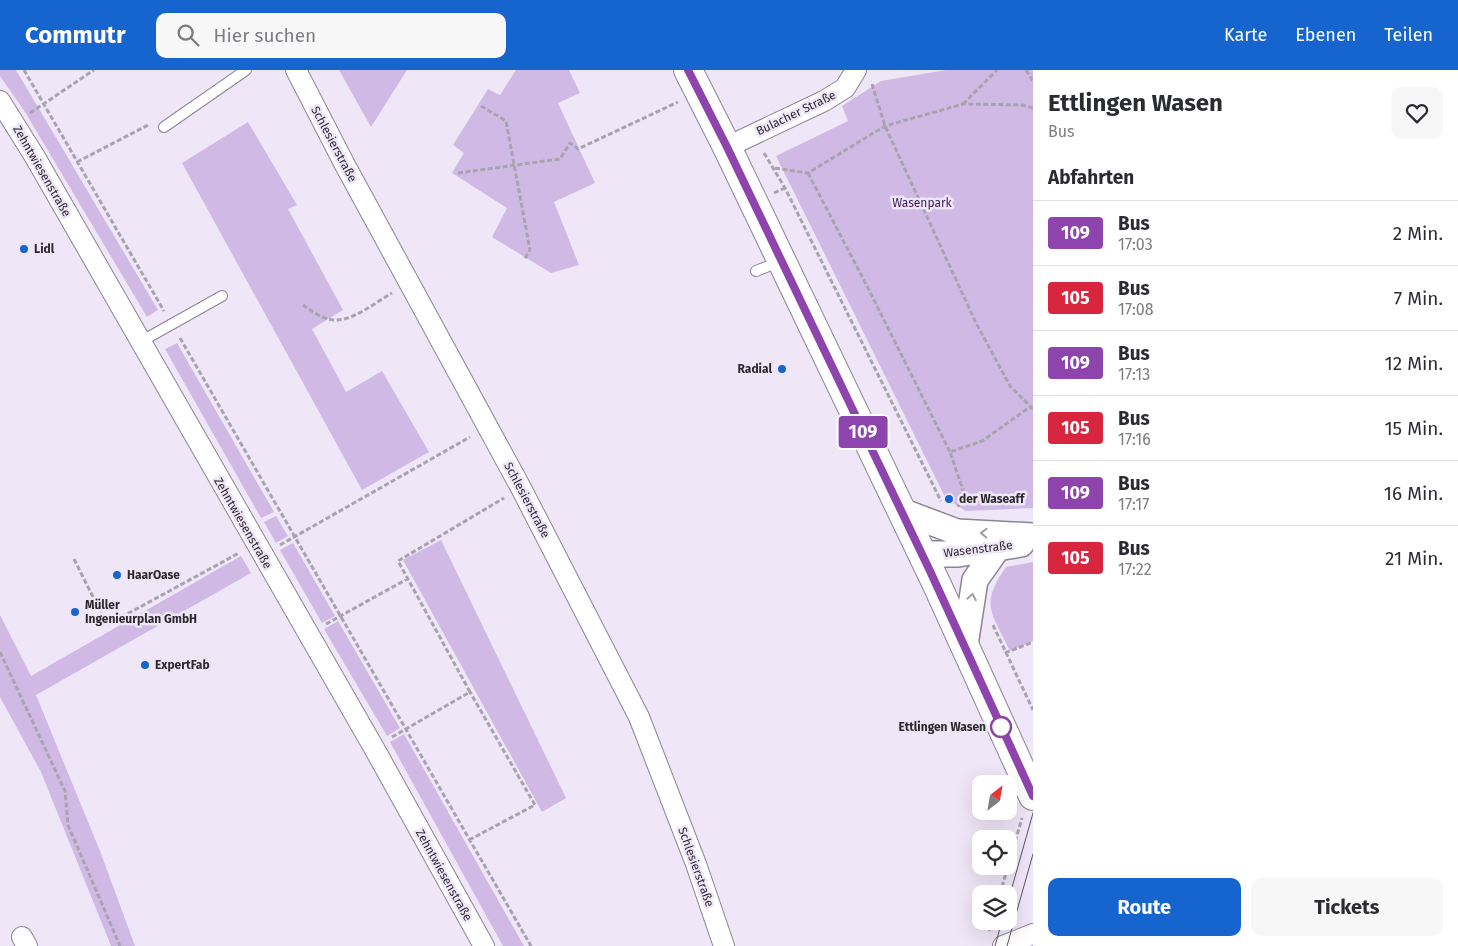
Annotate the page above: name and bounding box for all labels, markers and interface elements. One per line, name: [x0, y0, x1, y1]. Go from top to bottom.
search box: [156, 13, 506, 58]
text: Commutr: [25, 21, 126, 49]
icon: search: [174, 21, 202, 49]
text: Hier suchen: [214, 24, 316, 47]
text: Karte: [1224, 24, 1267, 46]
text: Ebenen: [1295, 24, 1356, 46]
text: Teilen: [1384, 24, 1433, 46]
button: heart: [1391, 87, 1443, 139]
street label: Bulacher Straße: [754, 88, 838, 138]
text: Ettlingen Wasen: [1048, 89, 1223, 117]
street label: Schlesierstraße: [308, 104, 360, 184]
text: Bus: [1048, 122, 1075, 141]
street label: Zehntwiesenstraße: [10, 123, 74, 219]
text: Abfahrten: [1048, 166, 1134, 189]
park label: Wasenpark: [892, 196, 953, 210]
text: Bus: [1118, 212, 1150, 235]
text: 109: [1061, 222, 1090, 244]
text: 2 Min.: [1393, 222, 1443, 245]
text: 17:03: [1118, 235, 1153, 254]
place label: Lidl: [34, 242, 55, 256]
marker: Lidl: [18, 243, 30, 255]
text: Bus: [1118, 277, 1150, 300]
text: 105: [1061, 287, 1090, 309]
text: 7 Min.: [1394, 287, 1443, 310]
text: 17:08: [1118, 300, 1154, 319]
text: Bus: [1118, 342, 1150, 365]
text: 109: [1061, 352, 1090, 374]
text: 12 Min.: [1384, 352, 1443, 375]
place label: Radial: [738, 362, 772, 376]
marker: Radial: [776, 363, 788, 375]
text: 17:13: [1118, 365, 1150, 384]
text: Bus: [1118, 407, 1150, 430]
line badge: 109: [834, 416, 892, 448]
text: 105: [1061, 417, 1090, 439]
text: 15 Min.: [1384, 417, 1443, 440]
text: 109: [849, 421, 877, 443]
text: 17:16: [1118, 430, 1151, 449]
street label: Schlesierstraße: [501, 460, 553, 540]
text: Bus: [1118, 472, 1150, 495]
street label: Zehntwiesenstraße: [211, 475, 275, 571]
text: 109: [1061, 482, 1090, 504]
text: 16 Min.: [1384, 482, 1443, 505]
place label: der Waseaff: [959, 492, 1026, 506]
marker: der Waseaff: [943, 493, 955, 505]
text: 17:17: [1118, 495, 1149, 514]
one-way arrow: [980, 528, 988, 538]
text: Bus: [1118, 537, 1150, 560]
street label: Wasenstraße: [943, 538, 1013, 560]
text: 105: [1061, 547, 1090, 569]
text: 21 Min.: [1385, 547, 1443, 570]
text: 17:22: [1118, 560, 1152, 579]
place label: HaarOase: [127, 568, 180, 582]
marker: HaarOase: [111, 569, 123, 581]
one-way arrow: [966, 592, 976, 601]
place label: Müller Ingenieurplan GmbH: [85, 598, 197, 626]
marker: Müller Ingenieurplan GmbH: [69, 606, 81, 618]
place label: ExpertFab: [155, 658, 210, 672]
marker: ExpertFab: [139, 659, 151, 671]
marker: Ettlingen Wasen: [990, 716, 1012, 738]
place label: Ettlingen Wasen: [899, 720, 986, 734]
north arrow: [972, 775, 1018, 820]
map controls: [972, 775, 1017, 930]
street label: Schlesierstraße: [675, 825, 717, 909]
street label: Zehntwiesenstraße: [413, 827, 475, 923]
button: locate: [972, 830, 1017, 875]
button: Route: [1048, 878, 1241, 936]
button: Tickets: [1251, 878, 1443, 936]
button: layers: [972, 885, 1017, 930]

